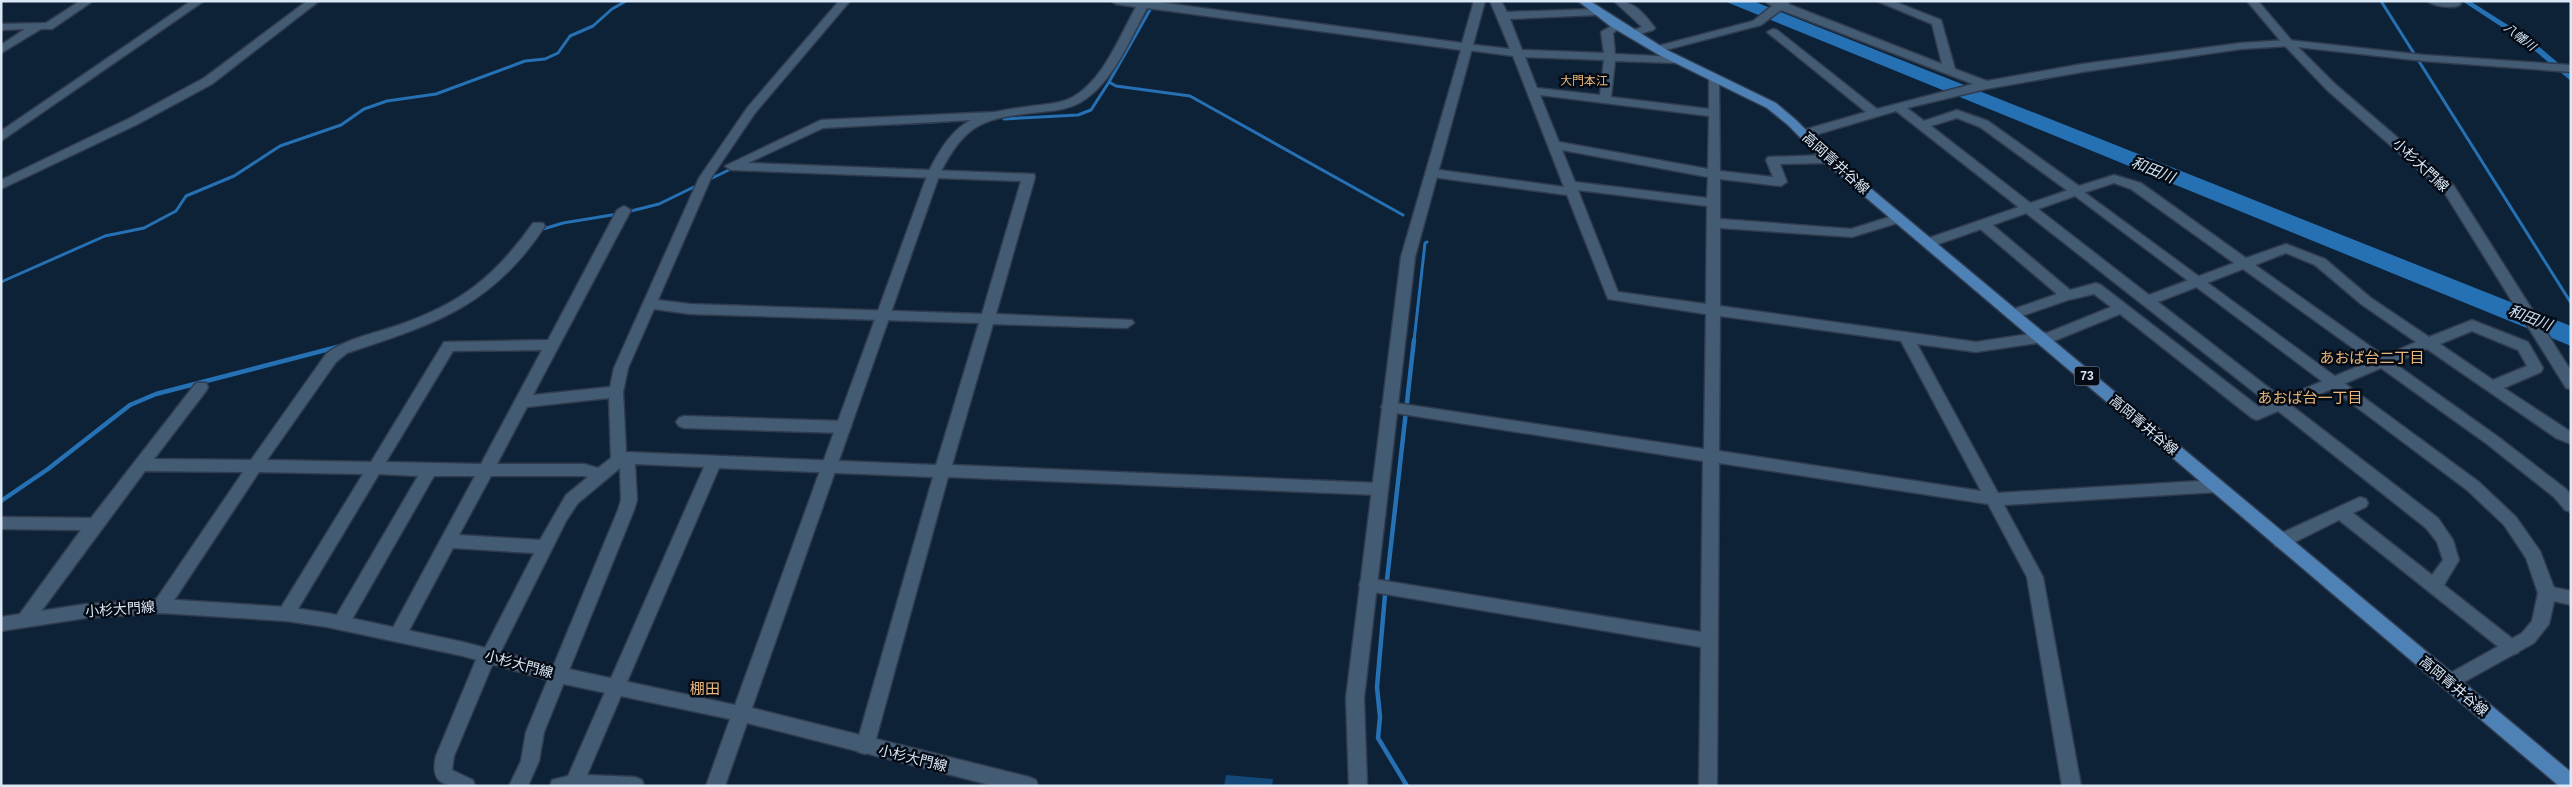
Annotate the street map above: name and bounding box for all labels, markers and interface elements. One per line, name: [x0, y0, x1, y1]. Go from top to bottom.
water label: 八幡川: [2502, 20, 2540, 55]
district label: 大門本江: [1560, 74, 1608, 88]
street label: 高岡青井谷線: [1799, 129, 1873, 197]
street label: 小杉大門線: [2390, 135, 2452, 195]
water label: 和田川: [2129, 153, 2179, 187]
water label: 和田川: [2506, 302, 2556, 334]
district label: あおば台二丁目: [2319, 349, 2425, 366]
road number: 73: [2074, 366, 2100, 386]
district label: あおば台一丁目: [2257, 389, 2363, 406]
street label: 高岡青井谷線: [2107, 392, 2181, 458]
street label: 小杉大門線: [85, 599, 155, 619]
street label: 小杉大門線: [483, 647, 555, 681]
street label: 高岡青井谷線: [2417, 653, 2491, 719]
district label: 棚田: [690, 680, 720, 697]
street label: 小杉大門線: [877, 742, 949, 774]

